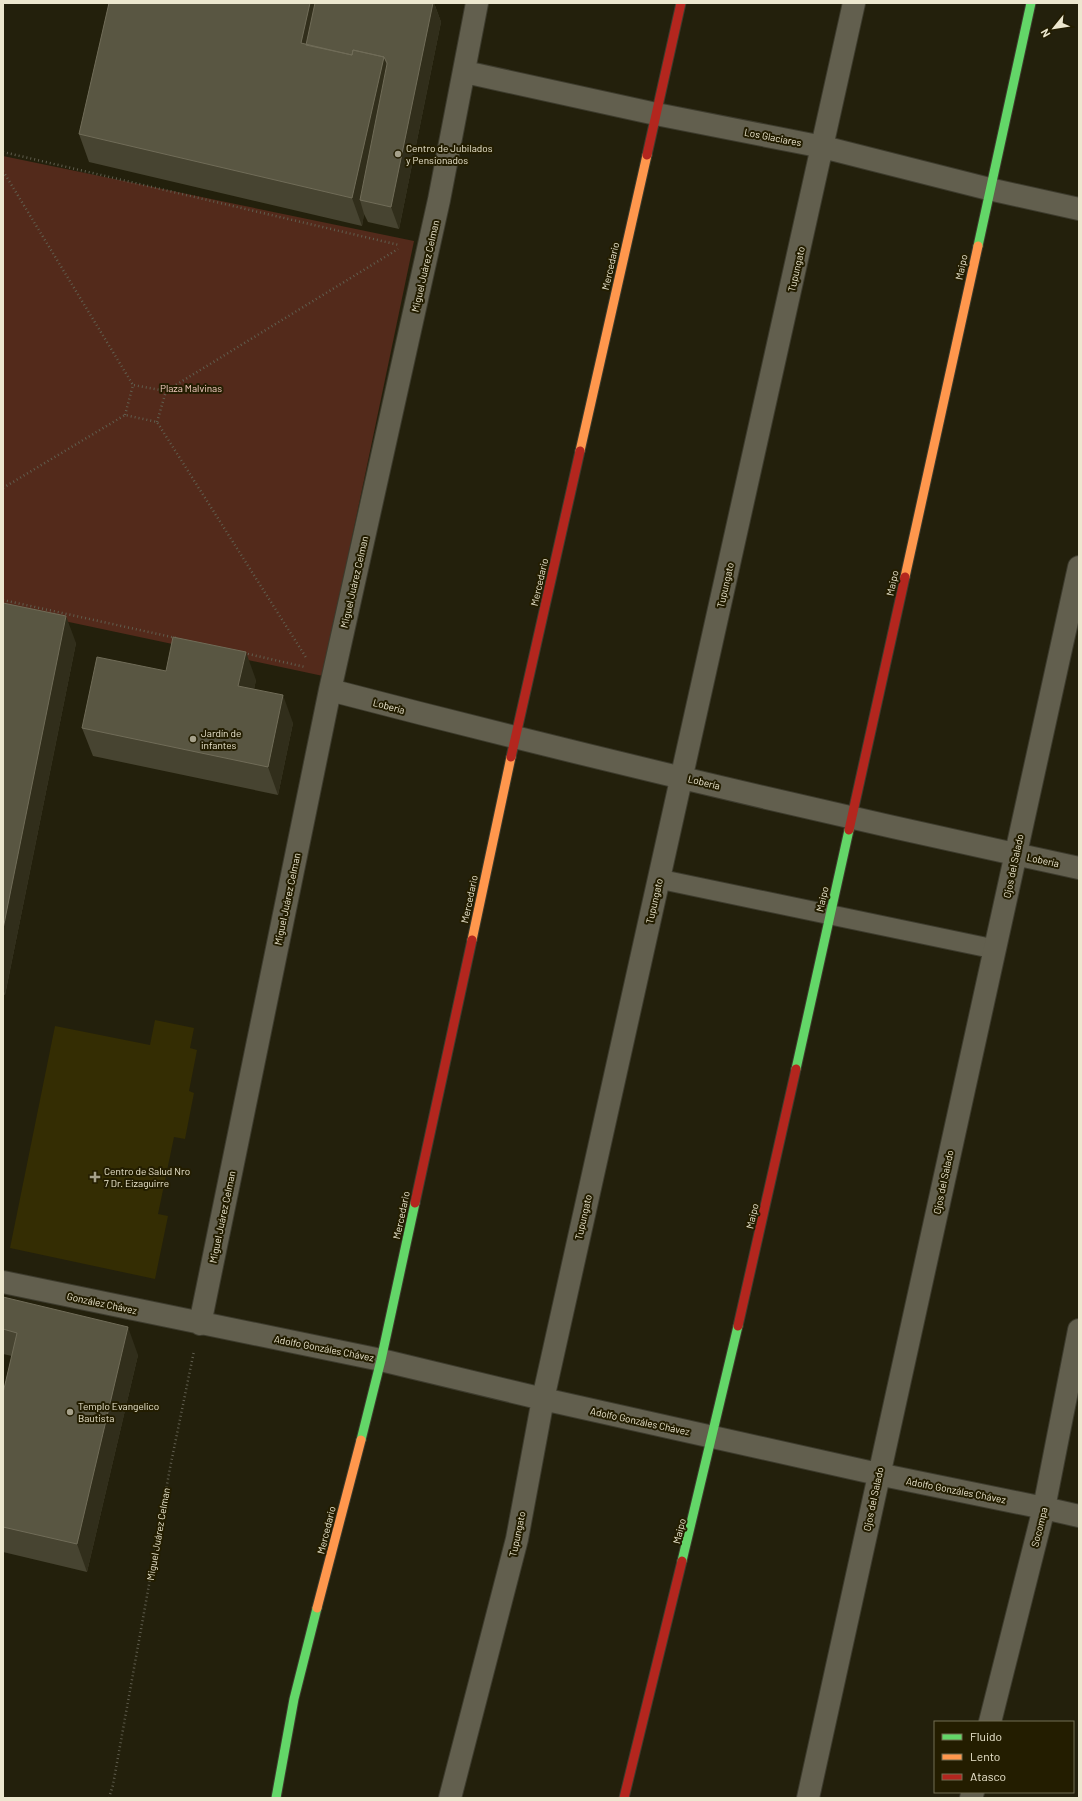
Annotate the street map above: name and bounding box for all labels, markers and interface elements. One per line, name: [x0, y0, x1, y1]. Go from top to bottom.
north arrow: [1034, 8, 1074, 48]
text: N: [1037, 27, 1052, 40]
street label: Los Glaciares: [743, 126, 803, 148]
place label: Centro de Jubilados y Pensionados: [406, 142, 493, 166]
marker: Centro de Jubilados y Pensionados: [393, 149, 403, 159]
street label: Miguel Juárez Celman: [409, 219, 441, 313]
street label: Mercedario: [599, 241, 621, 291]
street label: Tupungato: [785, 245, 807, 293]
street label: Maipo: [952, 253, 970, 281]
park label: Plaza Malvinas: [160, 382, 222, 394]
street label: Miguel Juárez Celman: [338, 535, 370, 629]
street label: Mercedario: [528, 557, 550, 607]
street label: Tupungato: [714, 561, 736, 609]
street label: Maipo: [883, 569, 901, 597]
street label: Lobería: [372, 696, 406, 716]
place label: Jardín de infantes: [201, 727, 241, 751]
marker: Jardín de infantes: [188, 734, 198, 744]
street label: Lobería: [687, 772, 721, 792]
street label: Ojos del Salado: [1000, 833, 1026, 899]
street label: Lobería: [1026, 851, 1060, 869]
street label: Miguel Juárez Celman: [271, 852, 303, 946]
street label: Mercedario: [458, 874, 480, 924]
street label: Tupungato: [643, 877, 665, 925]
street label: Maipo: [813, 885, 831, 913]
street label: Ojos del Salado: [930, 1149, 956, 1215]
place label: Centro de Salud Nro 7 Dr. Eizaguirre: [104, 1165, 190, 1189]
street label: Miguel Juárez Celman: [206, 1170, 238, 1264]
marker: Centro de Salud Nro 7 Dr. Eizaguirre: [89, 1171, 101, 1183]
street label: Mercedario: [390, 1190, 412, 1240]
street label: Tupungato: [572, 1193, 594, 1241]
street label: Maipo: [743, 1202, 761, 1230]
street label: González Chávez: [66, 1290, 139, 1316]
street label: Adolfo Gonzáles Chávez: [273, 1332, 375, 1364]
place label: Templo Evangelico Bautista: [78, 1400, 159, 1424]
street label: Adolfo Gonzáles Chávez: [589, 1405, 691, 1438]
marker: Templo Evangelico Bautista: [65, 1407, 75, 1417]
street label: Ojos del Salado: [860, 1466, 886, 1532]
street label: Adolfo Gonzáles Chávez: [905, 1474, 1007, 1506]
street label: Miguel Juárez Celman: [144, 1487, 172, 1581]
street label: Mercedario: [314, 1505, 338, 1555]
street label: Socompa: [1028, 1506, 1050, 1548]
street label: Tupungato: [506, 1510, 528, 1558]
street label: Maipo: [670, 1517, 688, 1545]
legend: [934, 1721, 1074, 1793]
text: Fluido: [970, 1729, 1002, 1743]
text: Lento: [970, 1749, 1000, 1763]
text: Atasco: [970, 1769, 1006, 1783]

